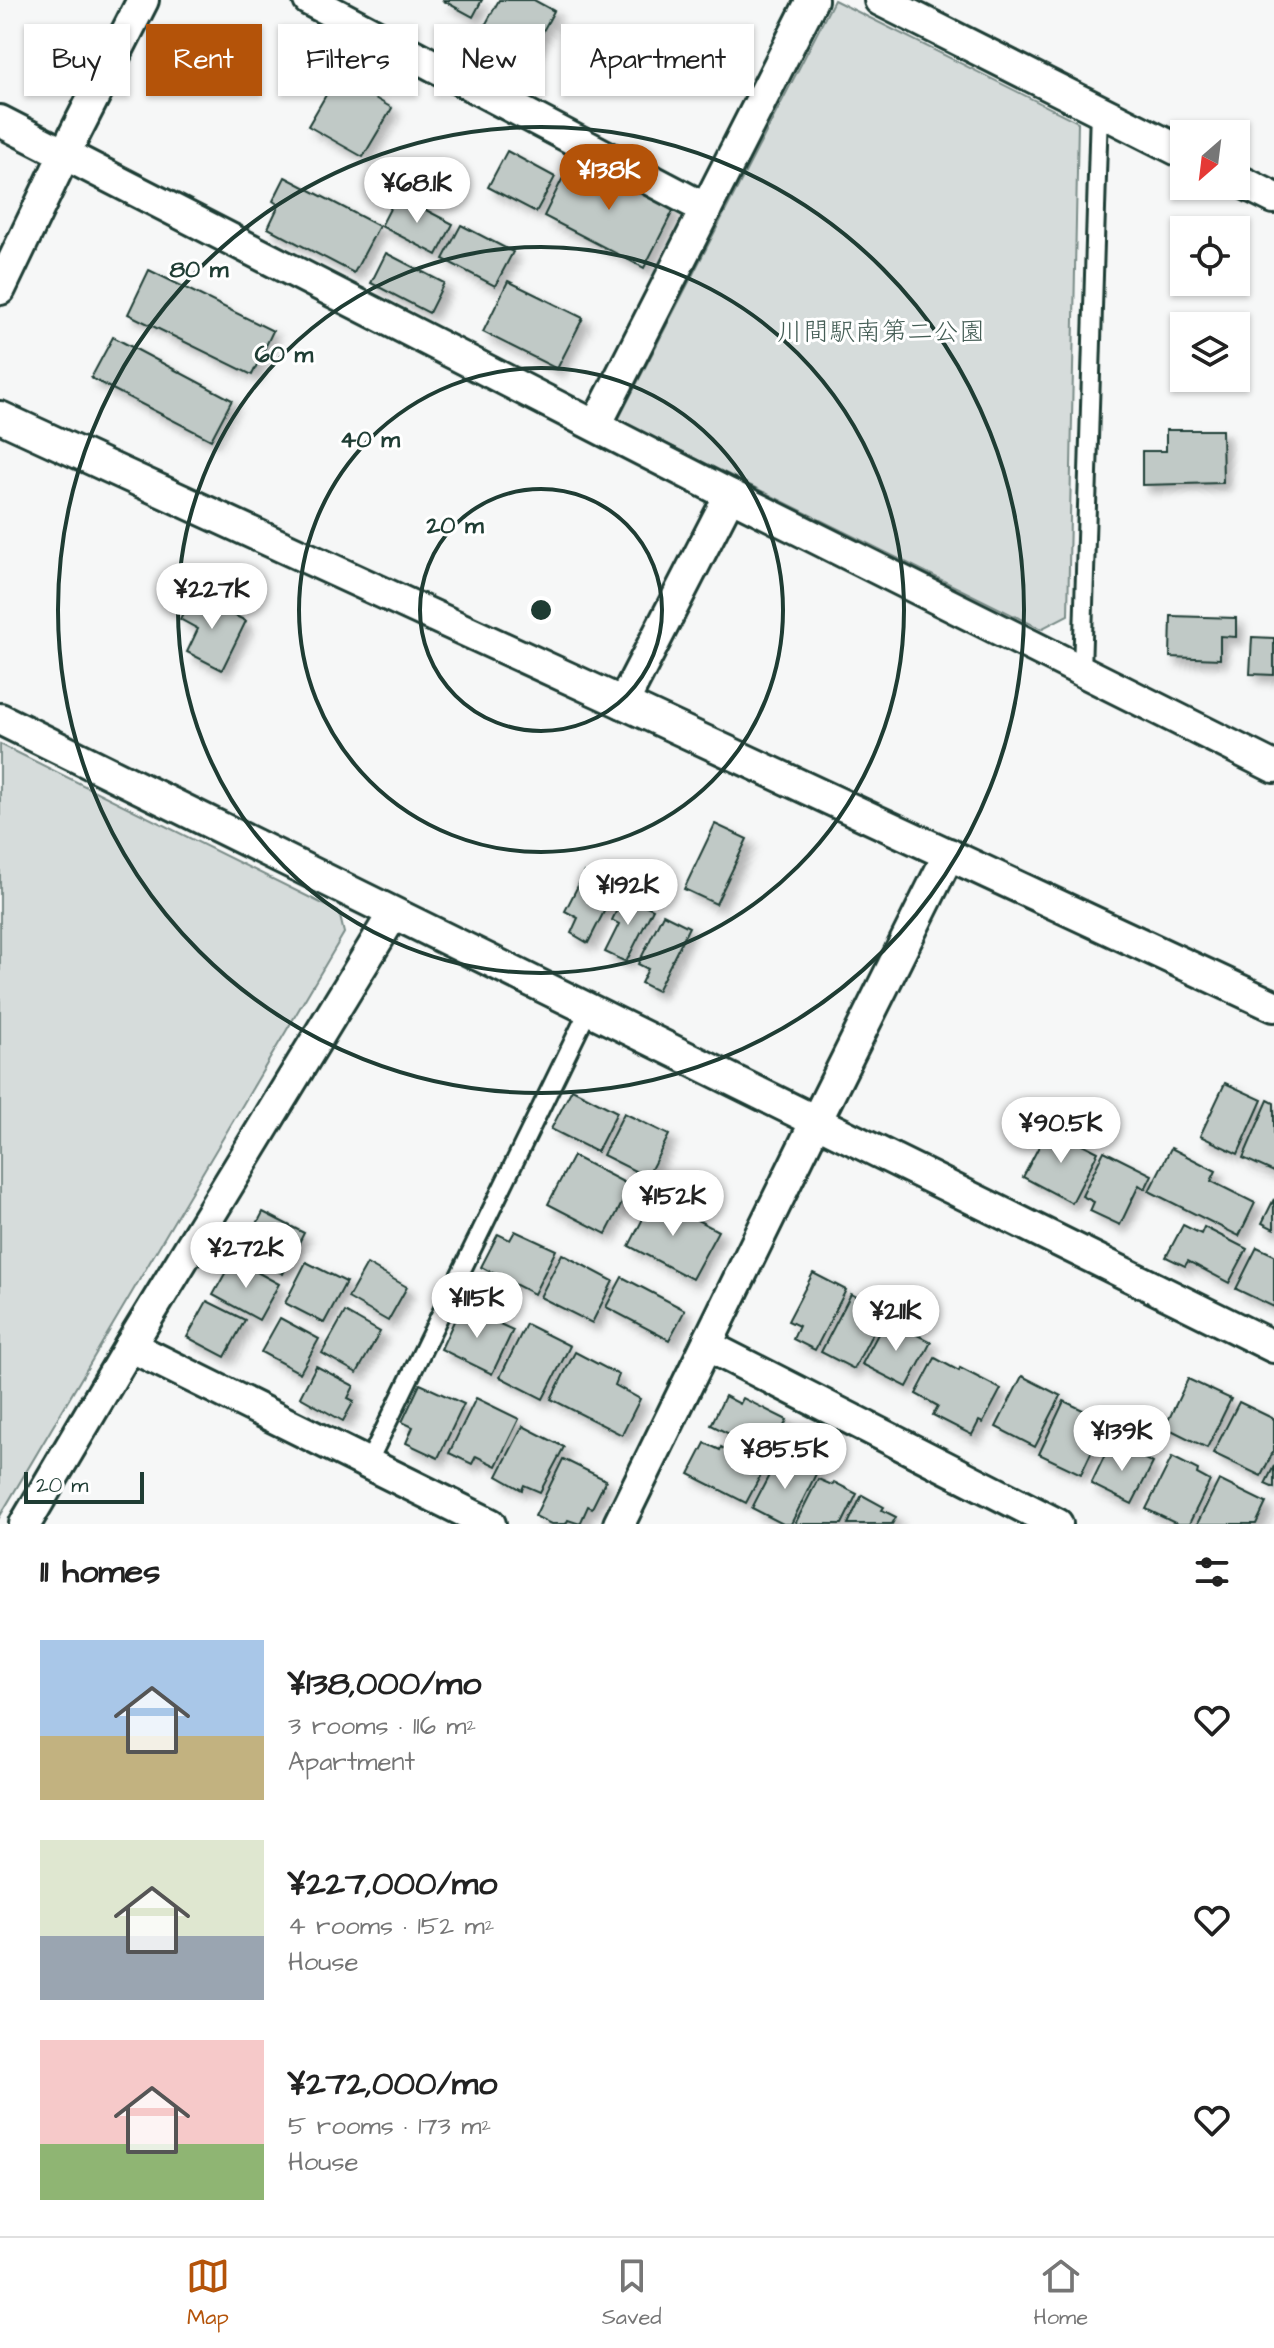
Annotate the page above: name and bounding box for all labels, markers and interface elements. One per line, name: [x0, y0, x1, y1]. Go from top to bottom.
chip: Buy: [24, 24, 130, 96]
chip: Rent: [146, 24, 262, 96]
chip: Filters: [278, 24, 418, 96]
chip: New: [434, 24, 545, 96]
chip: Apartment: [561, 24, 754, 96]
north arrow: [1170, 120, 1250, 200]
map controls: [1170, 120, 1250, 392]
pin: ¥138K: [553, 144, 665, 212]
text: ¥138K: [577, 152, 641, 188]
pin: ¥68.1K: [352, 157, 482, 225]
text: ¥68.1K: [382, 165, 452, 201]
button: locate: [1170, 216, 1250, 296]
text: 80 m: [170, 253, 229, 287]
button: layers: [1170, 312, 1250, 392]
park label: 川間駅南第二公園: [777, 314, 985, 350]
text: 60 m: [255, 338, 314, 372]
text: 40 m: [340, 423, 400, 457]
text: 20 m: [425, 509, 484, 543]
pin: ¥227K: [156, 563, 268, 631]
text: ¥227K: [174, 571, 250, 607]
centre of rings: [527, 596, 555, 624]
pin: ¥192K: [572, 859, 684, 927]
text: ¥192K: [597, 867, 659, 903]
pin: ¥90.5K: [996, 1097, 1126, 1165]
text: ¥90.5K: [1020, 1105, 1102, 1141]
pin: ¥152K: [617, 1170, 729, 1238]
text: ¥152K: [640, 1178, 706, 1214]
pin: ¥272K: [190, 1222, 302, 1290]
text: ¥272K: [208, 1230, 284, 1266]
pin: ¥115K: [421, 1272, 533, 1340]
text: ¥115K: [450, 1280, 504, 1316]
pin: ¥211K: [840, 1285, 952, 1353]
text: ¥211K: [870, 1293, 922, 1329]
pin: ¥139K: [1066, 1405, 1178, 1473]
text: ¥139K: [1092, 1413, 1153, 1449]
pin: ¥85.5K: [720, 1423, 850, 1491]
text: ¥85.5K: [742, 1431, 828, 1467]
scale bar: [24, 1468, 144, 1504]
text: 20 m: [36, 1470, 88, 1501]
text: 11 homes: [40, 1548, 160, 1596]
icon: filters: [1190, 1550, 1234, 1594]
text: ¥138,000/mo: [288, 1660, 481, 1708]
icon: home: [104, 1672, 200, 1768]
icon: heart: [1190, 1698, 1234, 1742]
text: 3 rooms · 116 m²: [288, 1708, 476, 1744]
text: Apartment: [288, 1744, 415, 1780]
text: ¥227,000/mo: [288, 1860, 497, 1908]
icon: home: [104, 1872, 200, 1968]
icon: heart: [1190, 1898, 1234, 1942]
text: 4 rooms · 152 m²: [288, 1908, 494, 1944]
text: House: [288, 1944, 359, 1980]
text: ¥272,000/mo: [288, 2060, 497, 2108]
icon: home: [104, 2072, 200, 2168]
icon: heart: [1190, 2098, 1234, 2142]
text: 5 rooms · 173 m²: [288, 2108, 491, 2144]
text: House: [288, 2144, 359, 2180]
tab: Map: [186, 2254, 230, 2333]
tab: Saved: [602, 2254, 662, 2333]
tab: Home: [1033, 2254, 1088, 2333]

